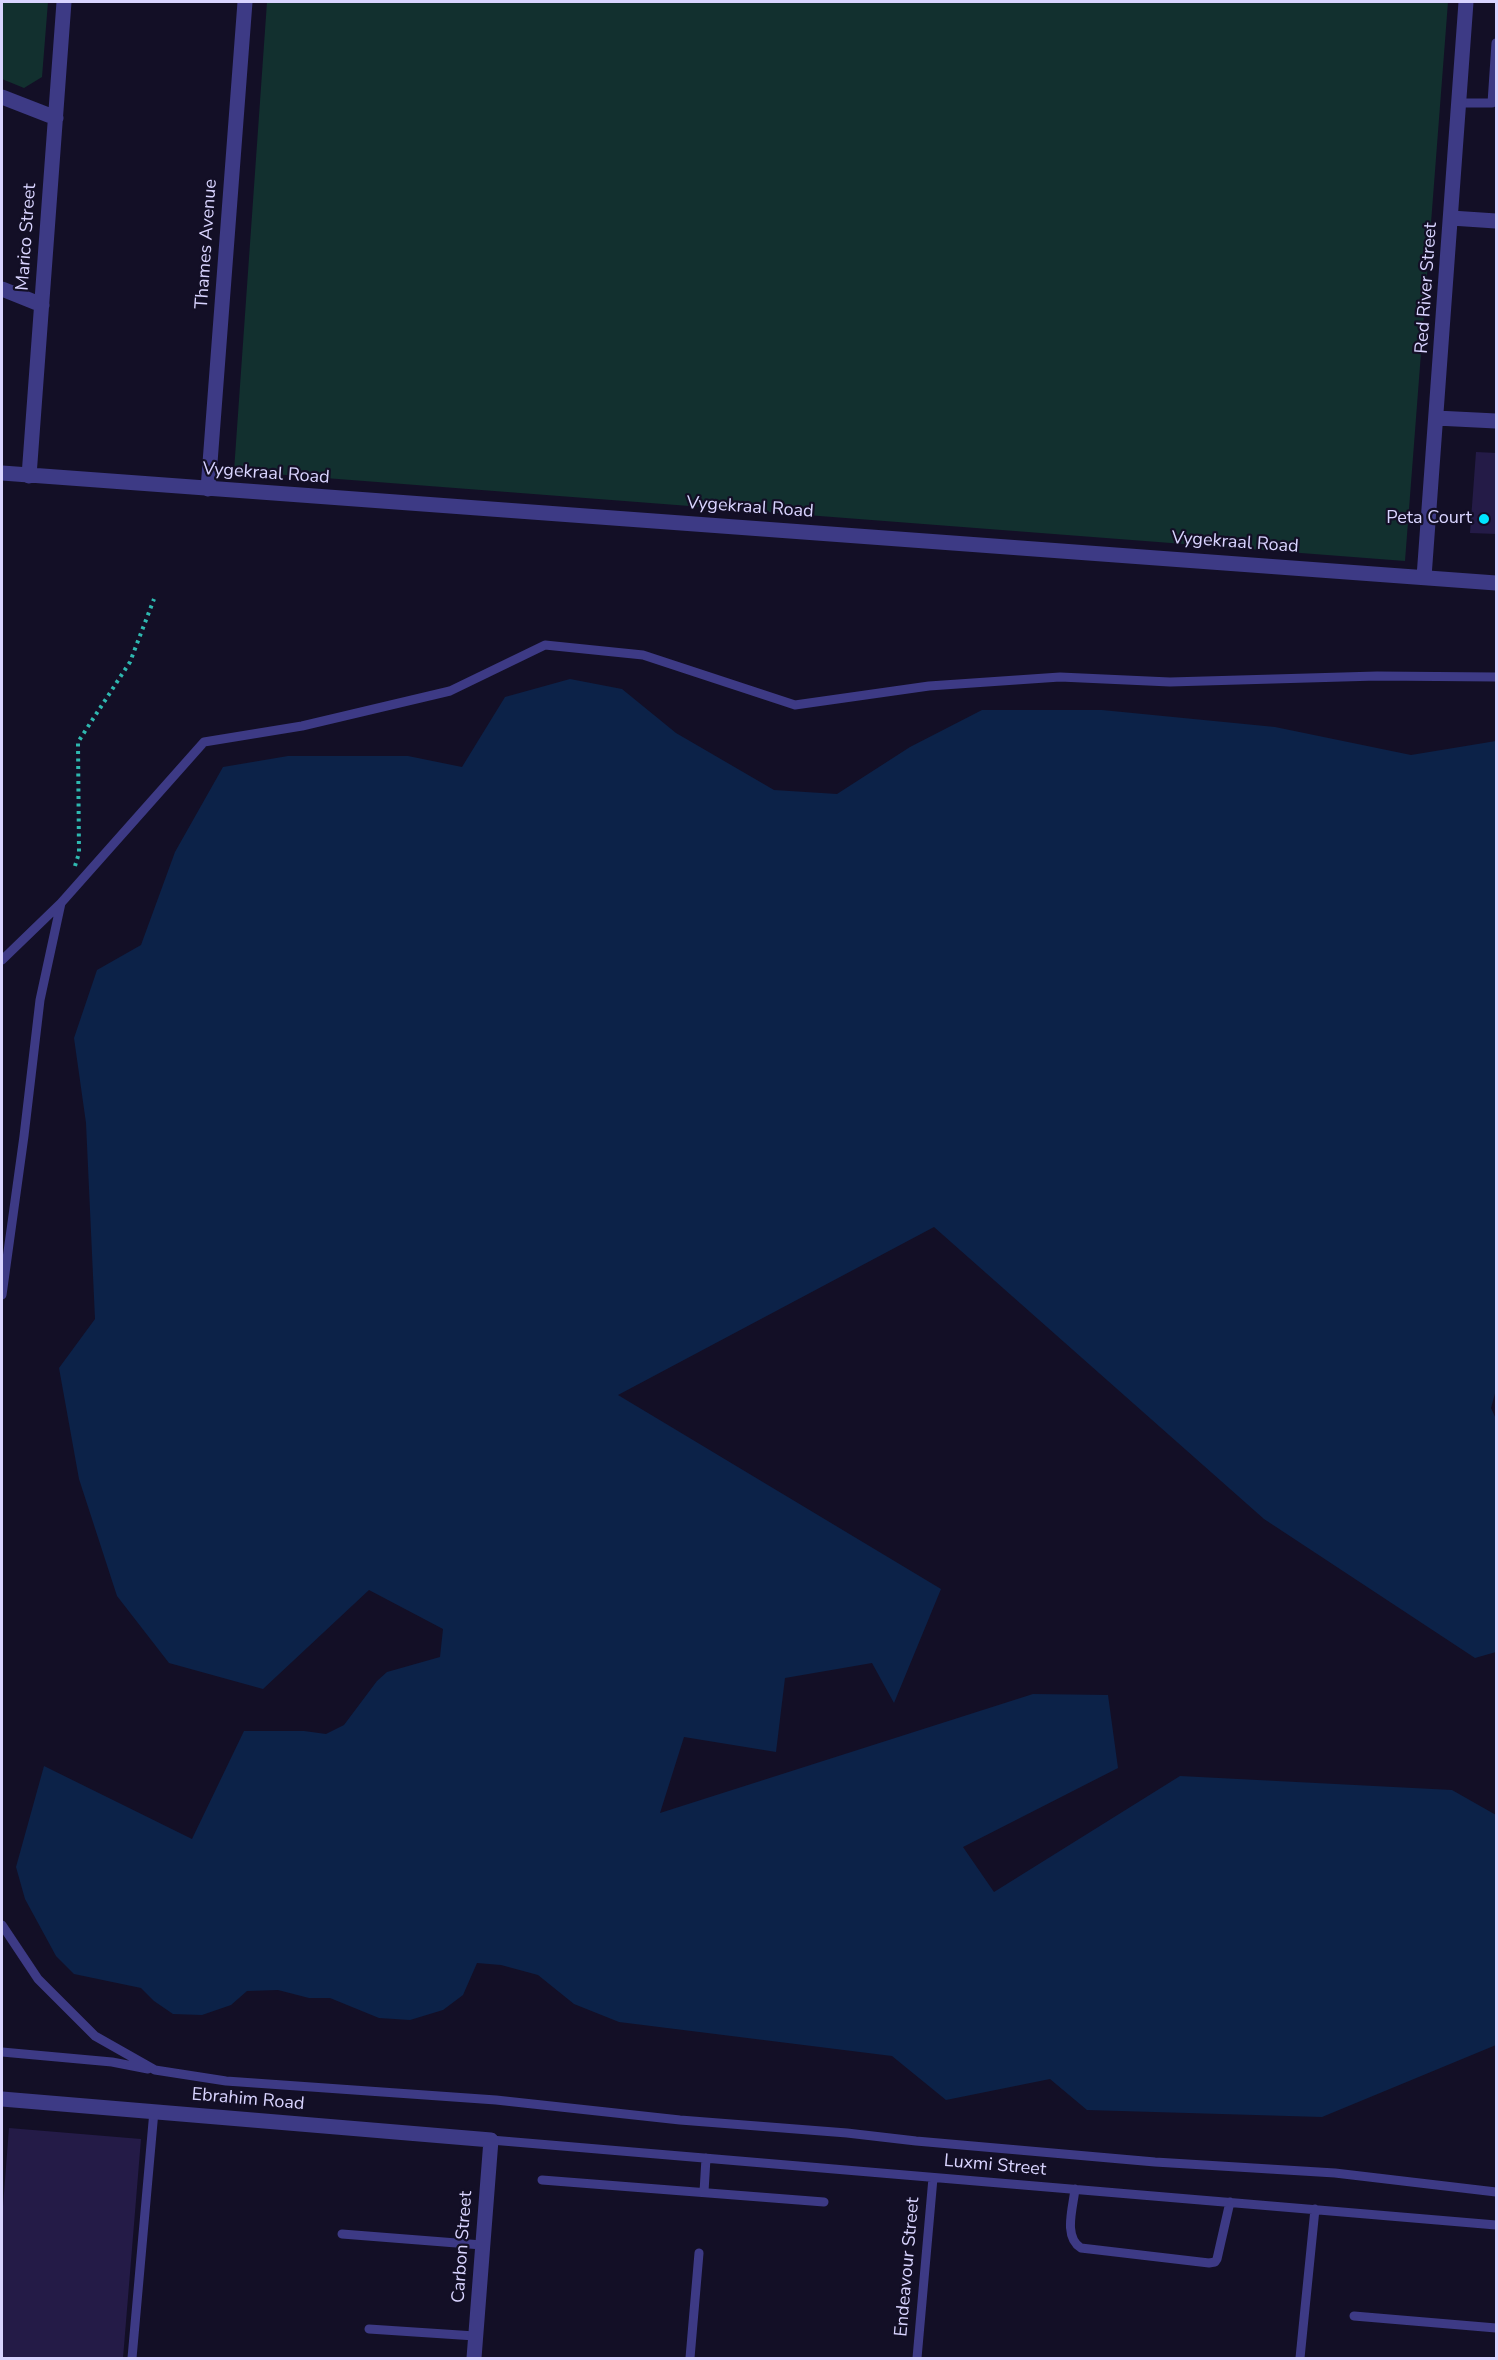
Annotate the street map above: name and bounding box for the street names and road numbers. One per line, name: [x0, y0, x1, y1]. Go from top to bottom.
street label: Thames Avenue: [192, 178, 222, 310]
street label: Marico Street: [12, 183, 42, 291]
street label: Red River Street: [1412, 222, 1442, 354]
street label: Vygekraal Road: [202, 459, 330, 489]
street label: Vygekraal Road: [686, 493, 814, 523]
street label: Vygekraal Road: [1171, 528, 1299, 558]
street label: Ebrahim Road: [191, 2084, 305, 2116]
street label: Luxmi Street: [943, 2151, 1047, 2181]
street label: Carbon Street: [448, 2190, 478, 2304]
street label: Endeavour Street: [891, 2196, 925, 2338]

